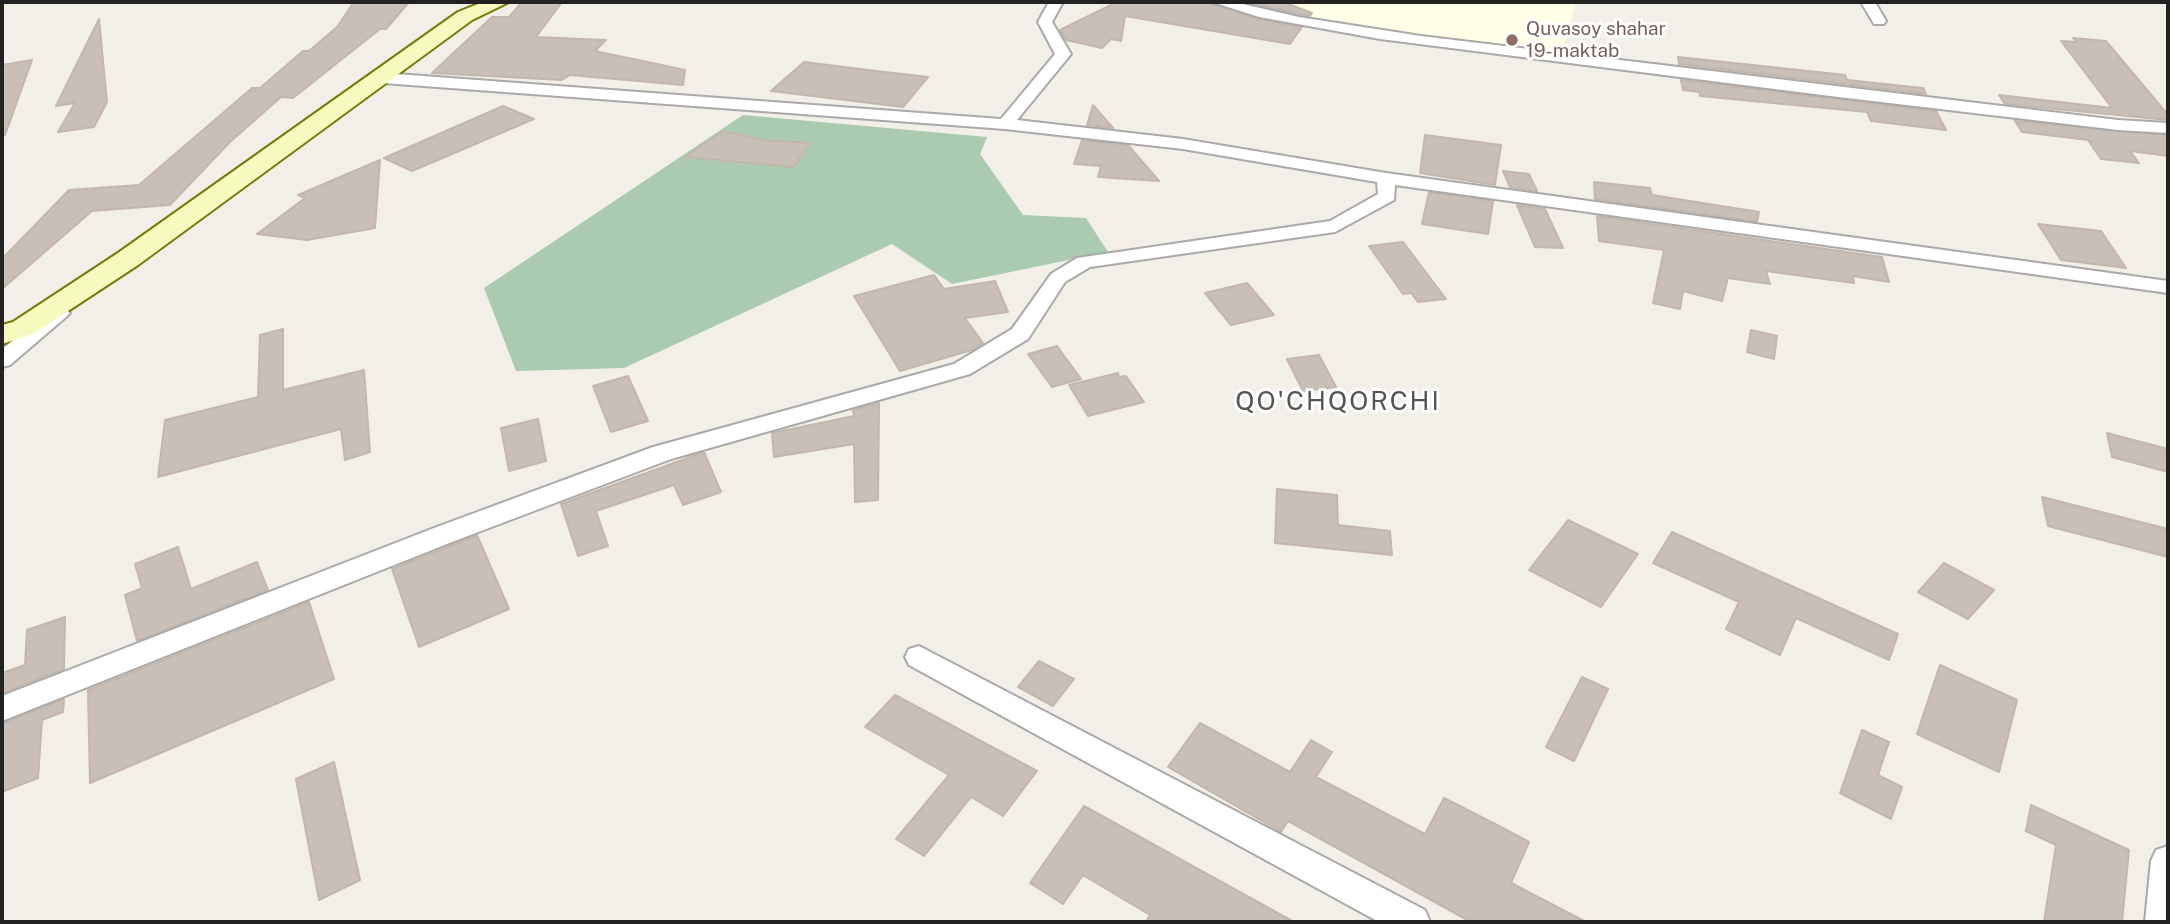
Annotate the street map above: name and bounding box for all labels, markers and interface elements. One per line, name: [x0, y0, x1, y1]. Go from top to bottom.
place label: Quvasoy shahar 19-maktab: [1526, 18, 1666, 62]
marker: Quvasoy shahar 19-maktab: [1504, 32, 1520, 48]
district label: QO'CHQORCHI: [1237, 386, 1439, 418]

